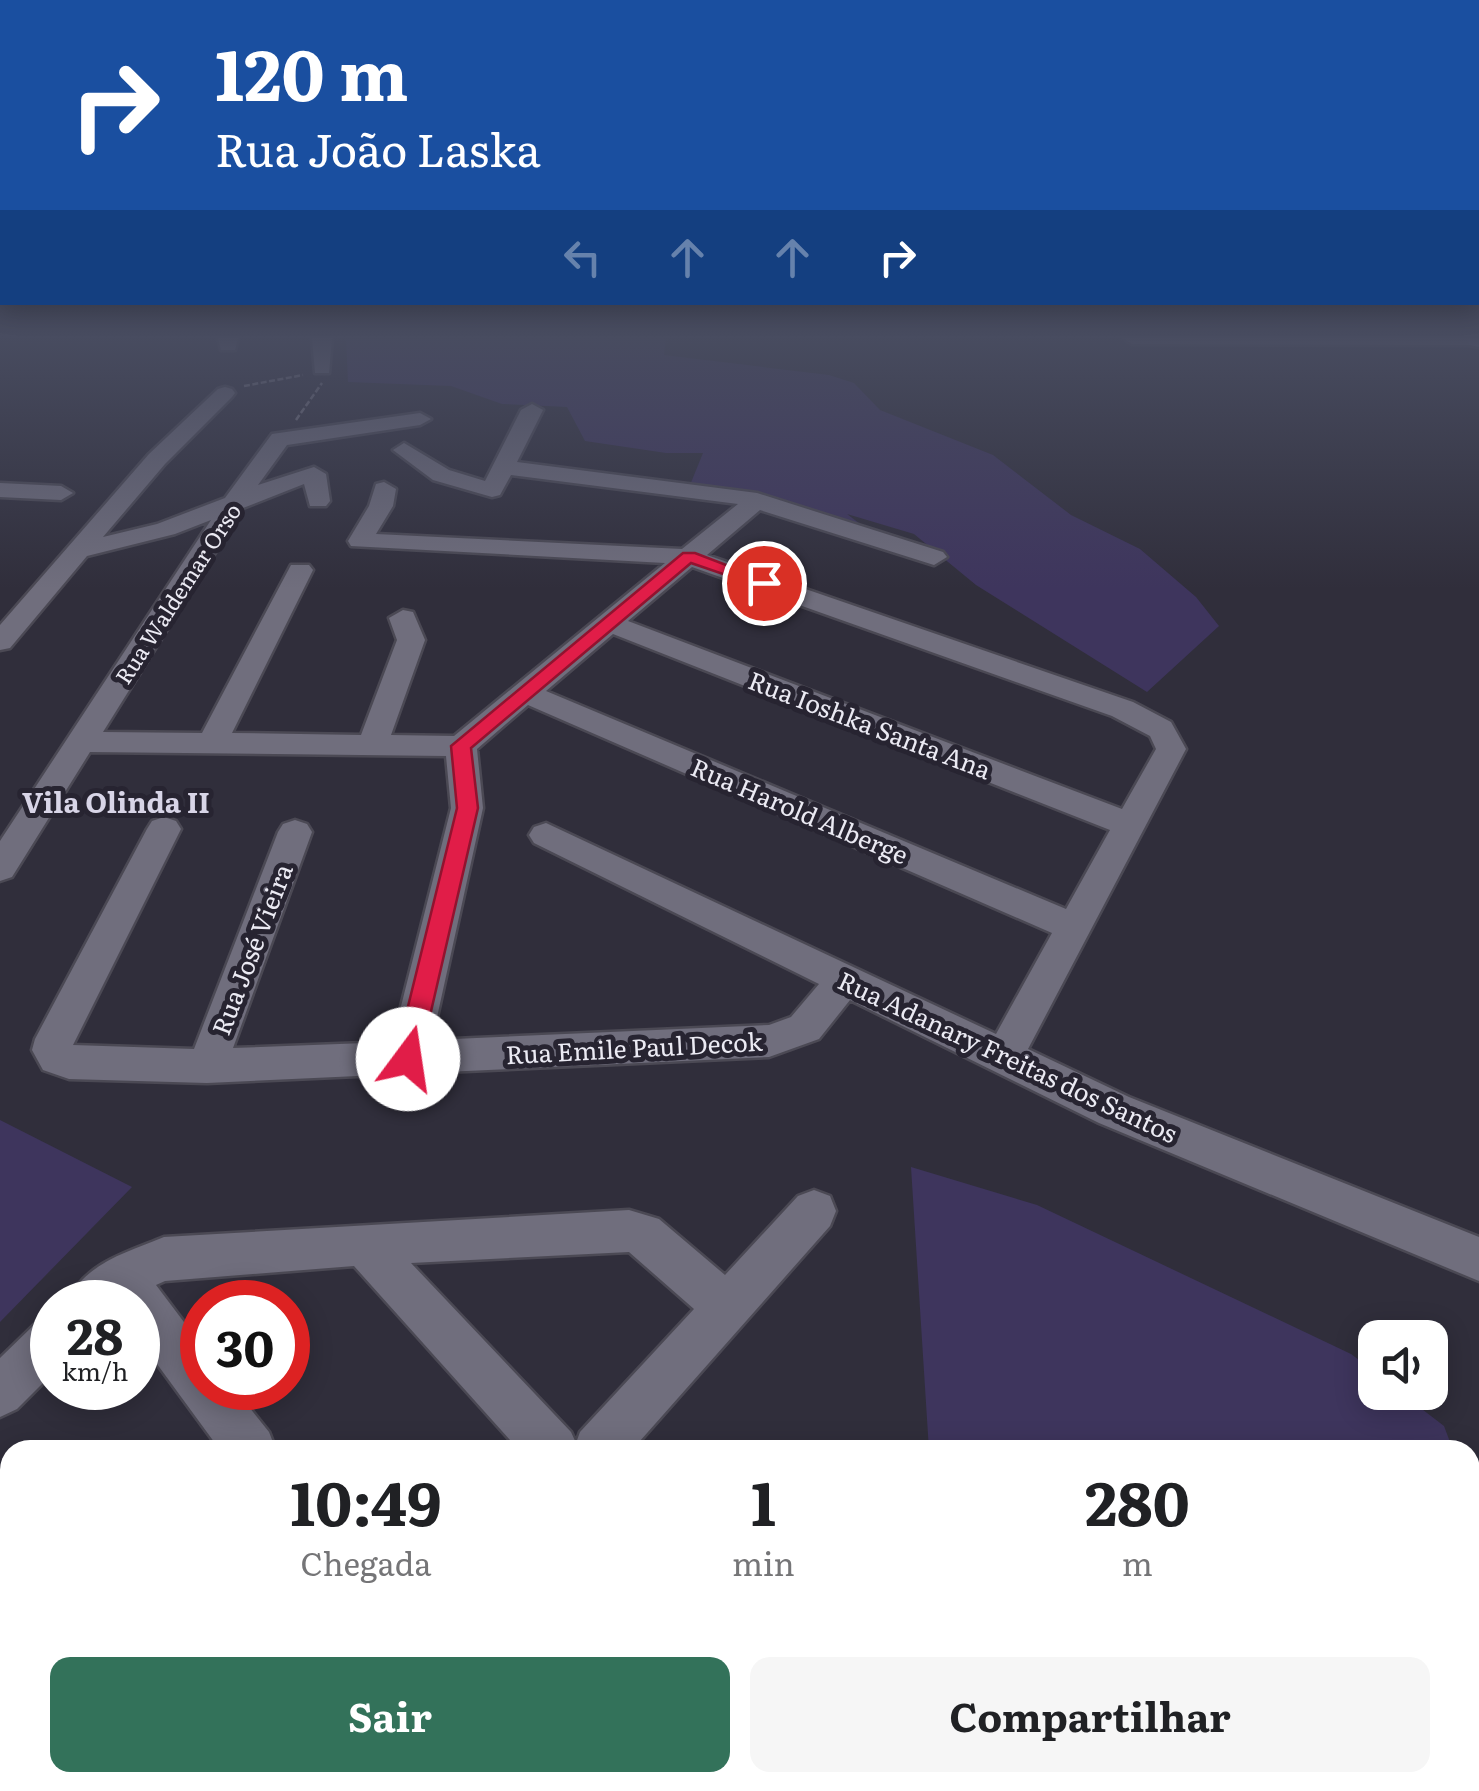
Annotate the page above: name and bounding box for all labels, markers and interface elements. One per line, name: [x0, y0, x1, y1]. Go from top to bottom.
text: 120 m: [215, 19, 408, 123]
icon: right: [50, 40, 180, 170]
text: Rua João Laska: [215, 114, 541, 181]
icon: left: [555, 230, 610, 285]
icon: ahead: [660, 230, 715, 285]
icon: ahead: [765, 230, 820, 285]
icon: right: [870, 230, 925, 285]
street label: Rua Waldemar Orso: [106, 496, 248, 690]
pin: [722, 541, 807, 626]
icon: arrive: [737, 556, 792, 611]
street label: Rua Ioshka Santa Ana: [743, 661, 997, 788]
street label: Rua Harold Alberge: [686, 748, 914, 873]
district label: Vila Olinda II: [22, 780, 210, 822]
street label: Rua José Vieira: [201, 857, 301, 1040]
street label: Rua Adanary Freitas dos Santos: [832, 961, 1184, 1151]
position arrow: [356, 1007, 460, 1111]
street label: Rua Emile Paul Decok: [505, 1022, 764, 1072]
speed limit sign: 30: [180, 1280, 310, 1410]
text: 28: [67, 1296, 123, 1370]
map controls: [1358, 1320, 1448, 1410]
button: sound: [1358, 1320, 1448, 1410]
text: km/h: [62, 1352, 128, 1389]
text: 10:49: [290, 1455, 442, 1544]
text: 1: [751, 1455, 776, 1544]
text: 280: [1085, 1455, 1190, 1544]
text: Chegada: [300, 1538, 431, 1586]
text: min: [732, 1538, 795, 1586]
text: m: [1122, 1538, 1153, 1586]
button: Sair: [50, 1657, 730, 1772]
button: Compartilhar: [750, 1657, 1430, 1772]

